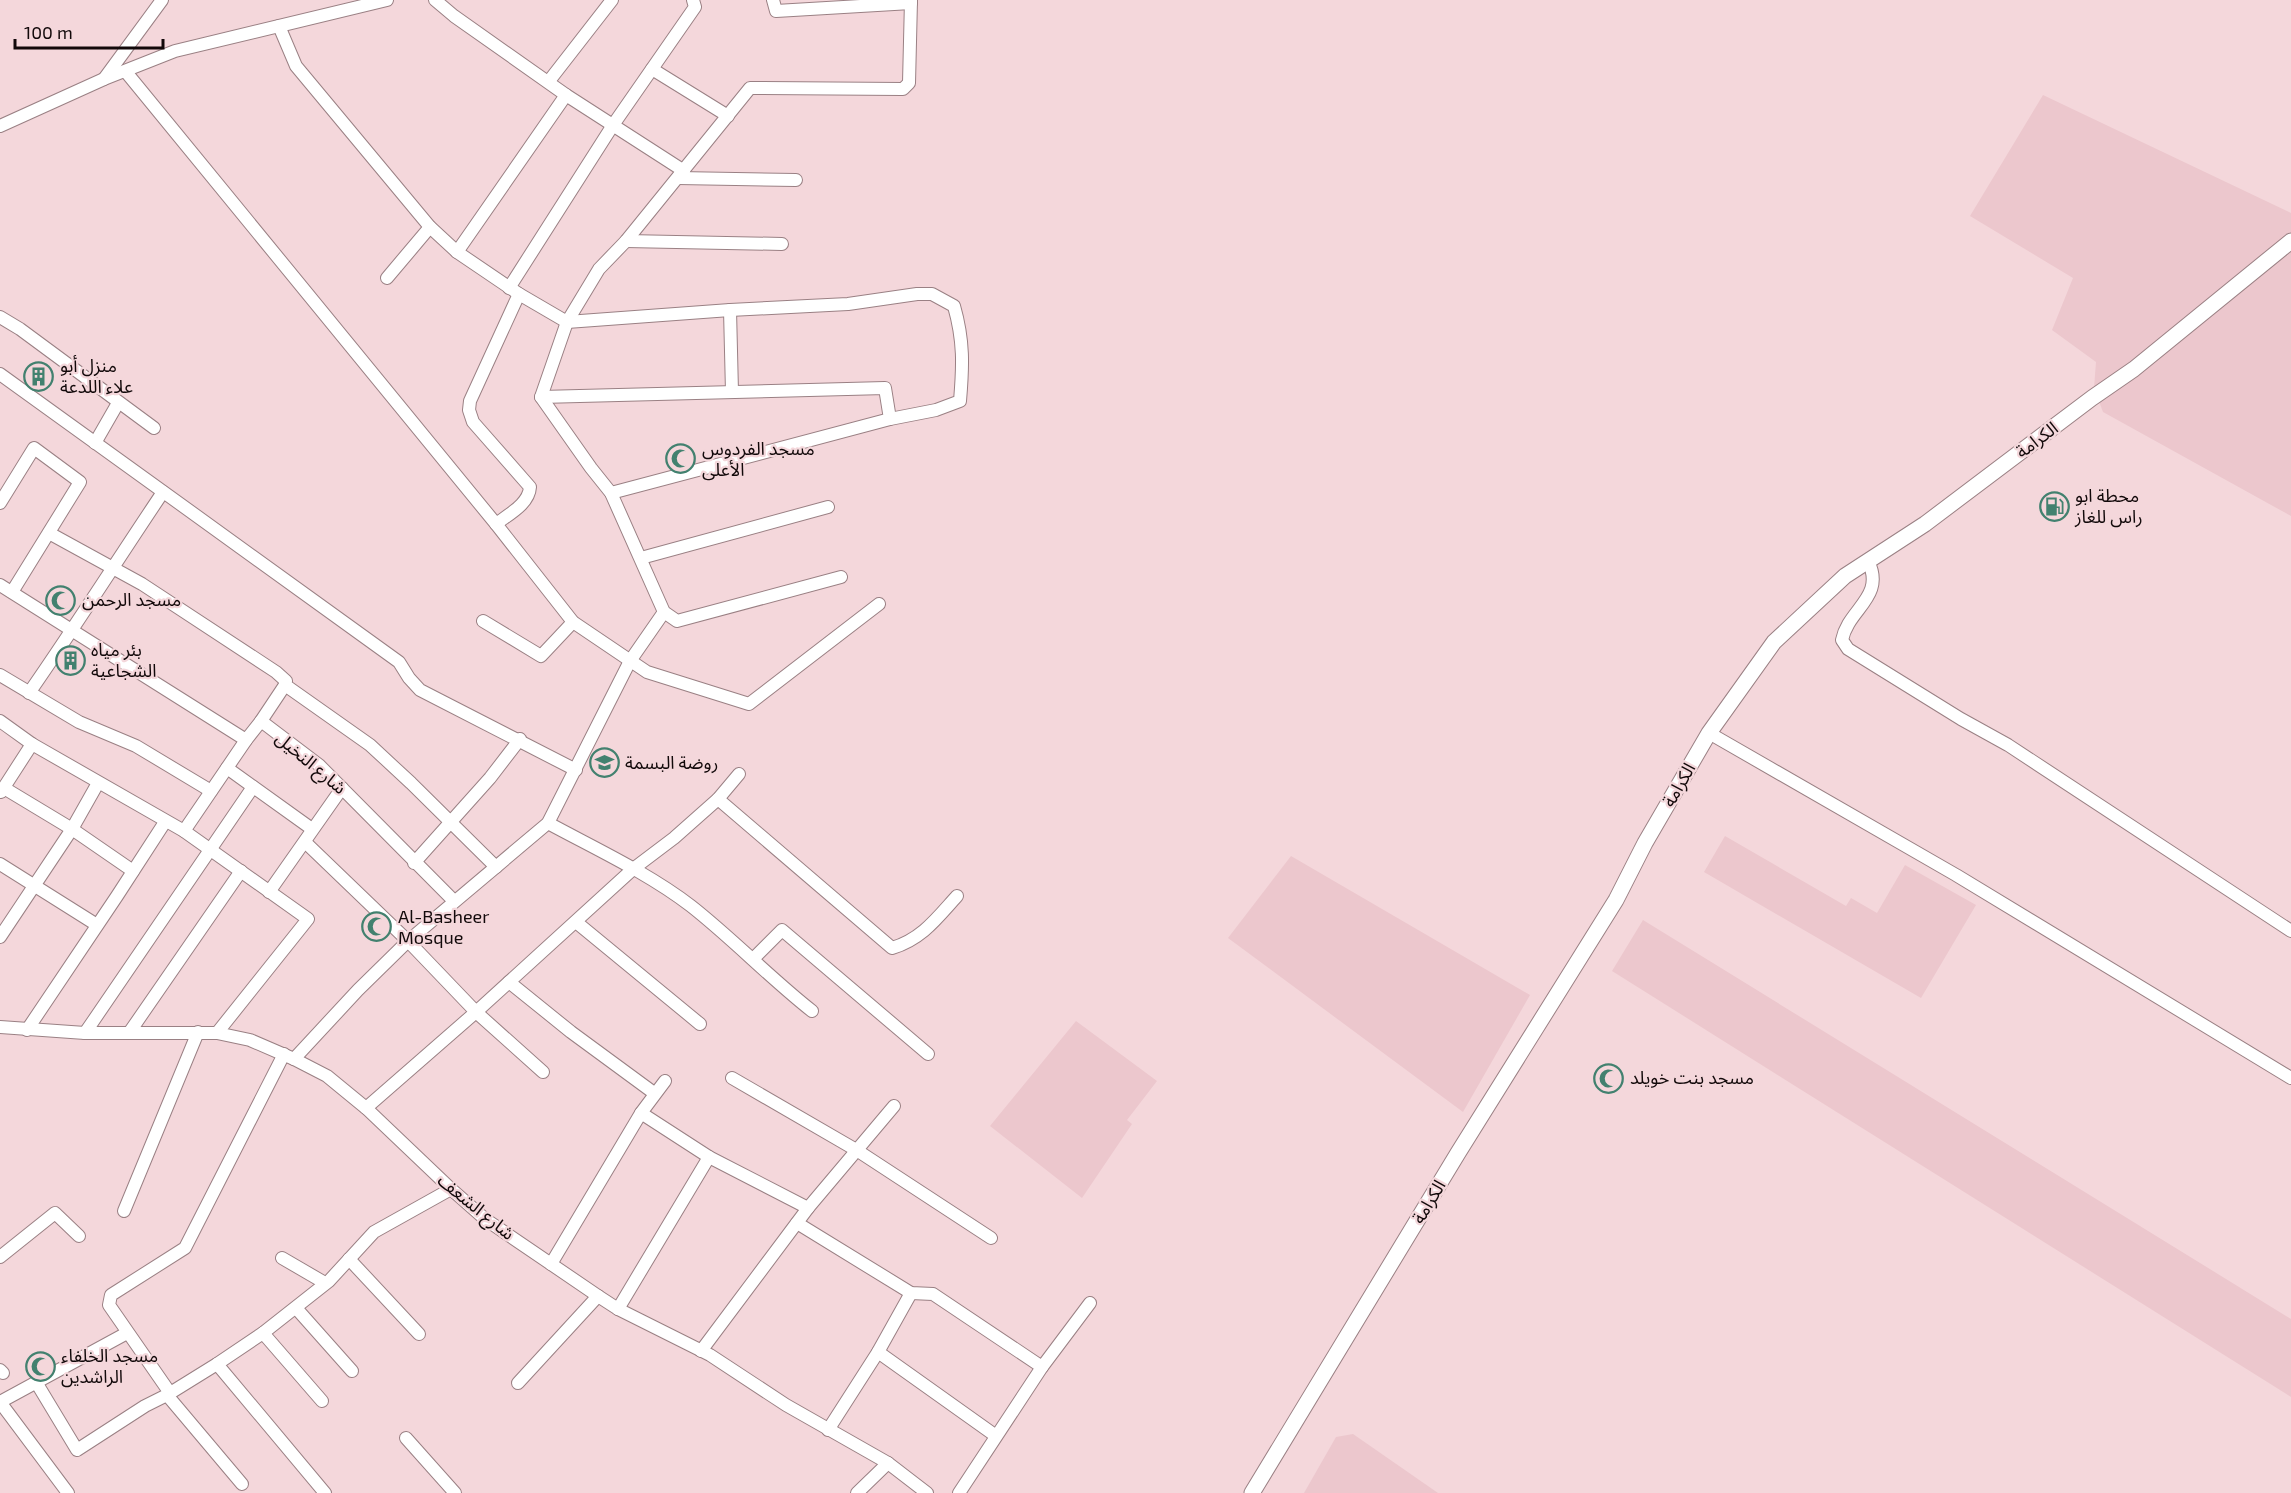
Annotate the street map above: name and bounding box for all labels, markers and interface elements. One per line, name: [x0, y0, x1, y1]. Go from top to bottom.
scale bar: [15, 12, 164, 50]
text: 100 m: [24, 21, 73, 43]
place label: منزل أبو علاء اللدعة: [60, 354, 133, 397]
building icon: منزل أبو علاء اللدعة: [23, 360, 55, 392]
street label: الكرامة: [2011, 416, 2063, 463]
place label: مسجد الفردوس الأعلى: [702, 437, 815, 481]
mosque icon: مسجد الفردوس الأعلى: [665, 443, 697, 475]
place label: محطة ابو راس للغاز: [2074, 484, 2143, 528]
fuel station icon: محطة ابو راس للغاز: [2038, 490, 2070, 522]
mosque icon: مسجد الرحمن: [45, 584, 77, 616]
place label: مسجد الرحمن: [82, 588, 181, 611]
place label: بئر مياه الشجاعية: [91, 638, 156, 681]
building icon: بئر مياه الشجاعية: [54, 644, 86, 676]
street label: شارع النخيل: [269, 726, 351, 801]
school or university icon: روضة البسمة: [588, 747, 620, 779]
place label: روضة البسمة: [625, 751, 718, 774]
street label: الكرامة: [1657, 759, 1700, 811]
place label: Al-Basheer Mosque: [398, 905, 489, 948]
mosque icon: Al-Basheer Mosque: [361, 911, 393, 943]
mosque icon: مسجد بنت خويلد: [1593, 1062, 1625, 1094]
place label: مسجد بنت خويلد: [1630, 1066, 1754, 1089]
street label: شارع الشعف: [431, 1169, 520, 1247]
street label: الكرامة: [1407, 1176, 1451, 1228]
place label: مسجد الخلفاء الراشدين: [61, 1344, 158, 1388]
mosque icon: مسجد الخلفاء الراشدين: [24, 1350, 56, 1382]

